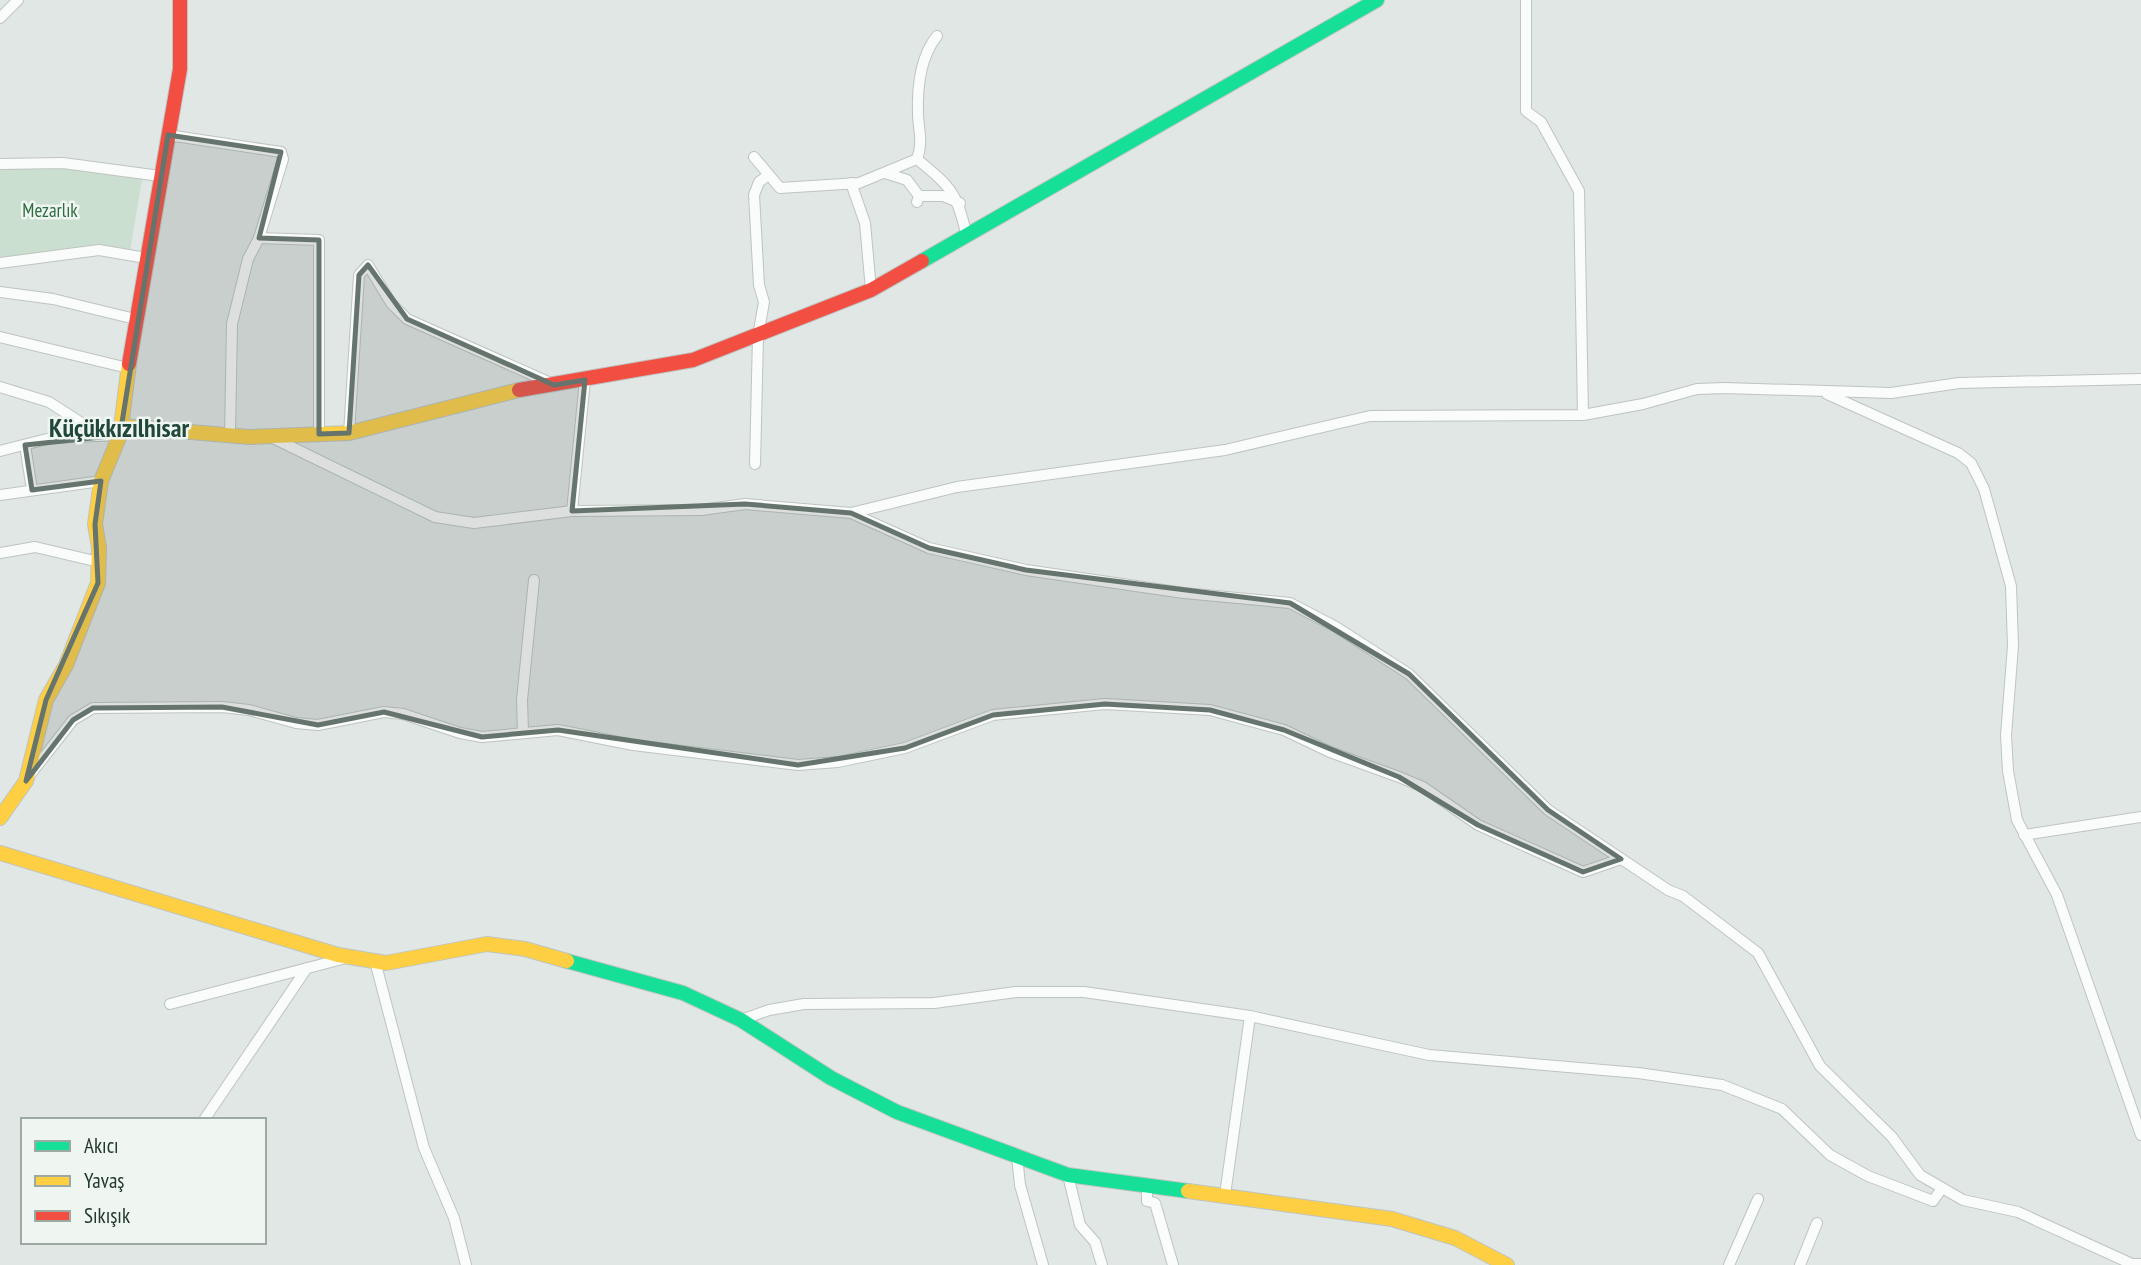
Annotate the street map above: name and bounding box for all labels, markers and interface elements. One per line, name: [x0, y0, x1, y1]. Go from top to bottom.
park label: Mezarlık: [22, 198, 78, 222]
district label: Küçükkızılhisar: [49, 411, 189, 444]
legend: [21, 1118, 266, 1244]
text: Akıcı: [84, 1132, 119, 1159]
text: Yavaş: [84, 1167, 124, 1194]
text: Sıkışık: [84, 1202, 130, 1229]

